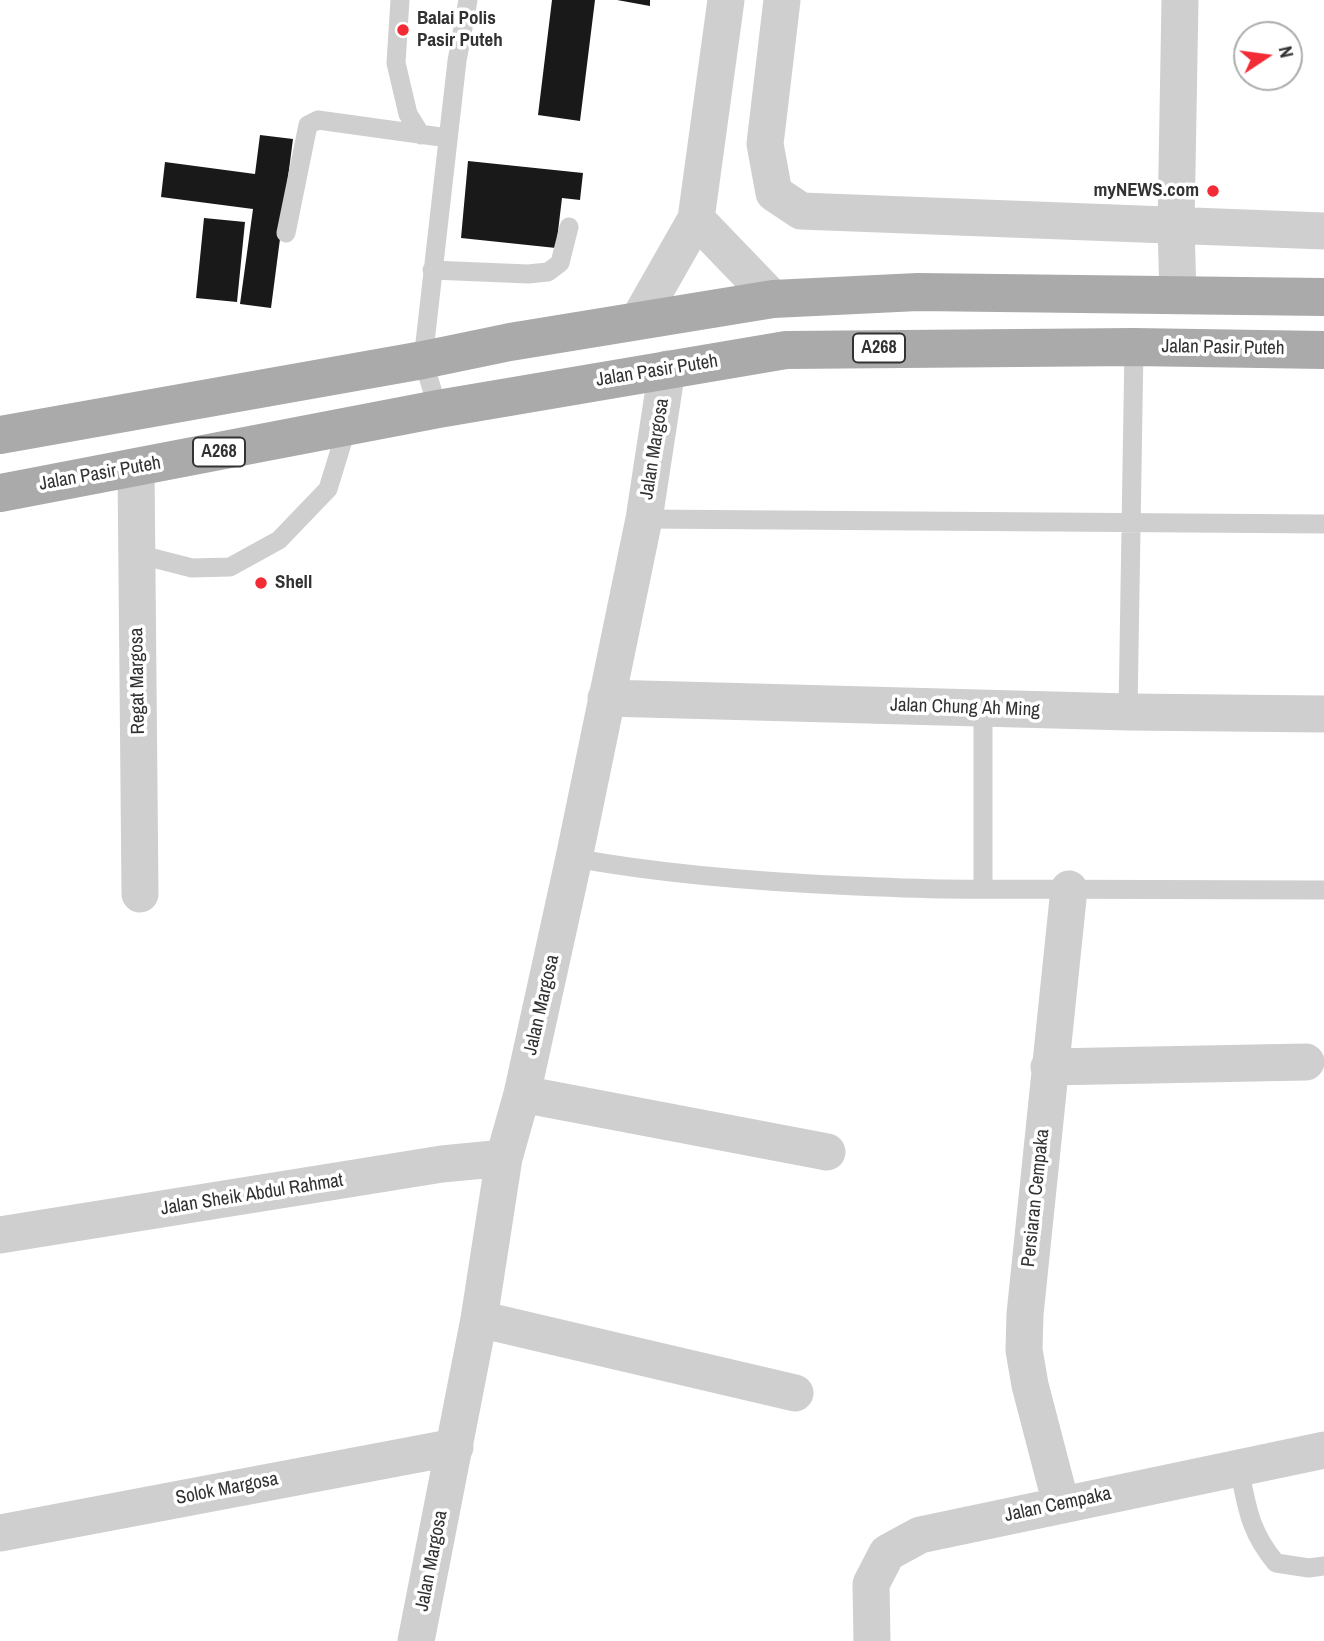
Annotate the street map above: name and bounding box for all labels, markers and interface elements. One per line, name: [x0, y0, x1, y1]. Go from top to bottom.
place label: Balai Polis Pasir Puteh: [417, 8, 503, 52]
north arrow: [1233, 21, 1303, 91]
marker: Balai Polis Pasir Puteh: [395, 22, 411, 38]
text: N: [1273, 43, 1300, 60]
place label: myNEWS.com: [1093, 180, 1199, 202]
marker: myNEWS.com: [1205, 183, 1221, 199]
road number: A268: [853, 334, 905, 362]
street label: Jalan Pasir Puteh: [1161, 336, 1285, 360]
street label: Jalan Pasir Puteh: [594, 350, 720, 392]
street label: Jalan Margosa: [636, 397, 674, 501]
road number: A268: [193, 438, 245, 466]
street label: Jalan Pasir Puteh: [37, 452, 163, 496]
place label: Shell: [275, 572, 312, 594]
marker: Shell: [253, 575, 269, 591]
street label: Regat Margosa: [126, 628, 150, 734]
street label: Jalan Chung Ah Ming: [890, 694, 1040, 722]
street label: Jalan Margosa: [519, 953, 565, 1057]
street label: Persiaran Cempaka: [1017, 1128, 1055, 1268]
street label: Jalan Sheik Abdul Rahmat: [159, 1169, 345, 1221]
street label: Solok Margosa: [174, 1468, 280, 1510]
street label: Jalan Cempaka: [1003, 1483, 1113, 1527]
street label: Jalan Margosa: [411, 1509, 453, 1613]

